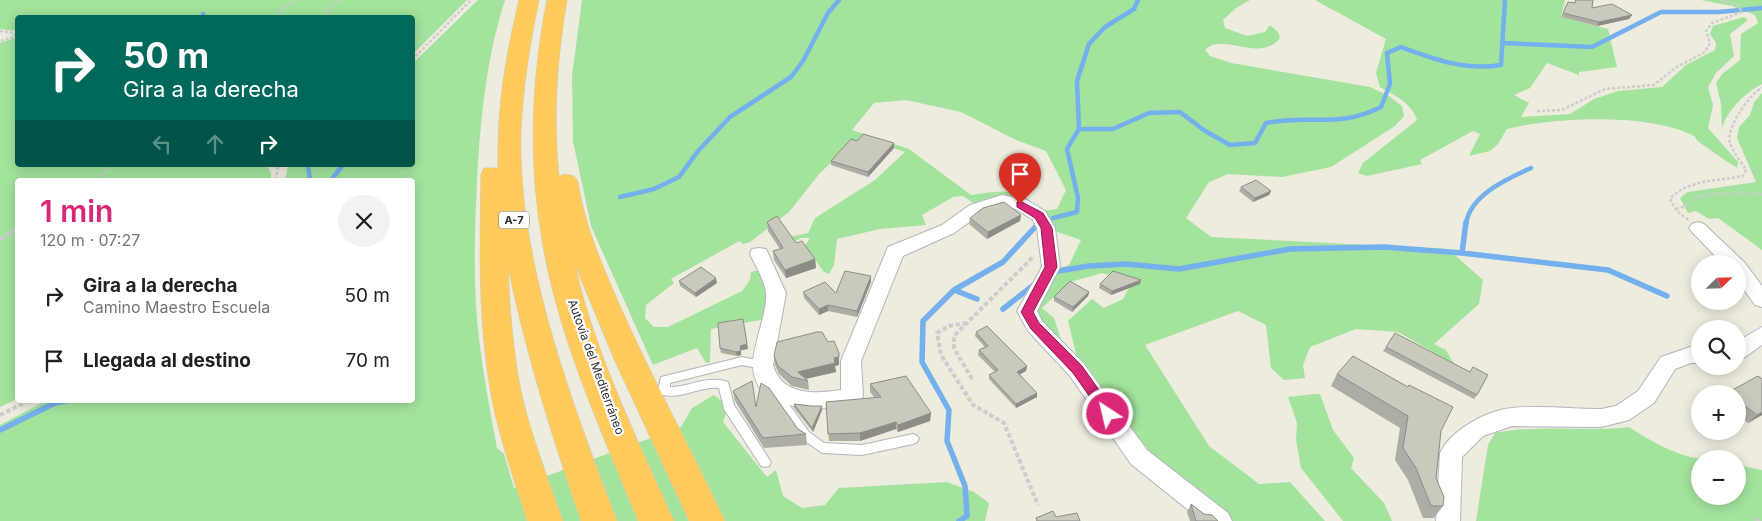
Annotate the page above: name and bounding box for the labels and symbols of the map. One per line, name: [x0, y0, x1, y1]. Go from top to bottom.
pin: [999, 153, 1041, 204]
road number: A-7: [499, 212, 529, 228]
north arrow: [1691, 255, 1746, 310]
street label: Autovía del Mediterráneo: [565, 297, 628, 436]
position arrow: [1081, 387, 1133, 439]

